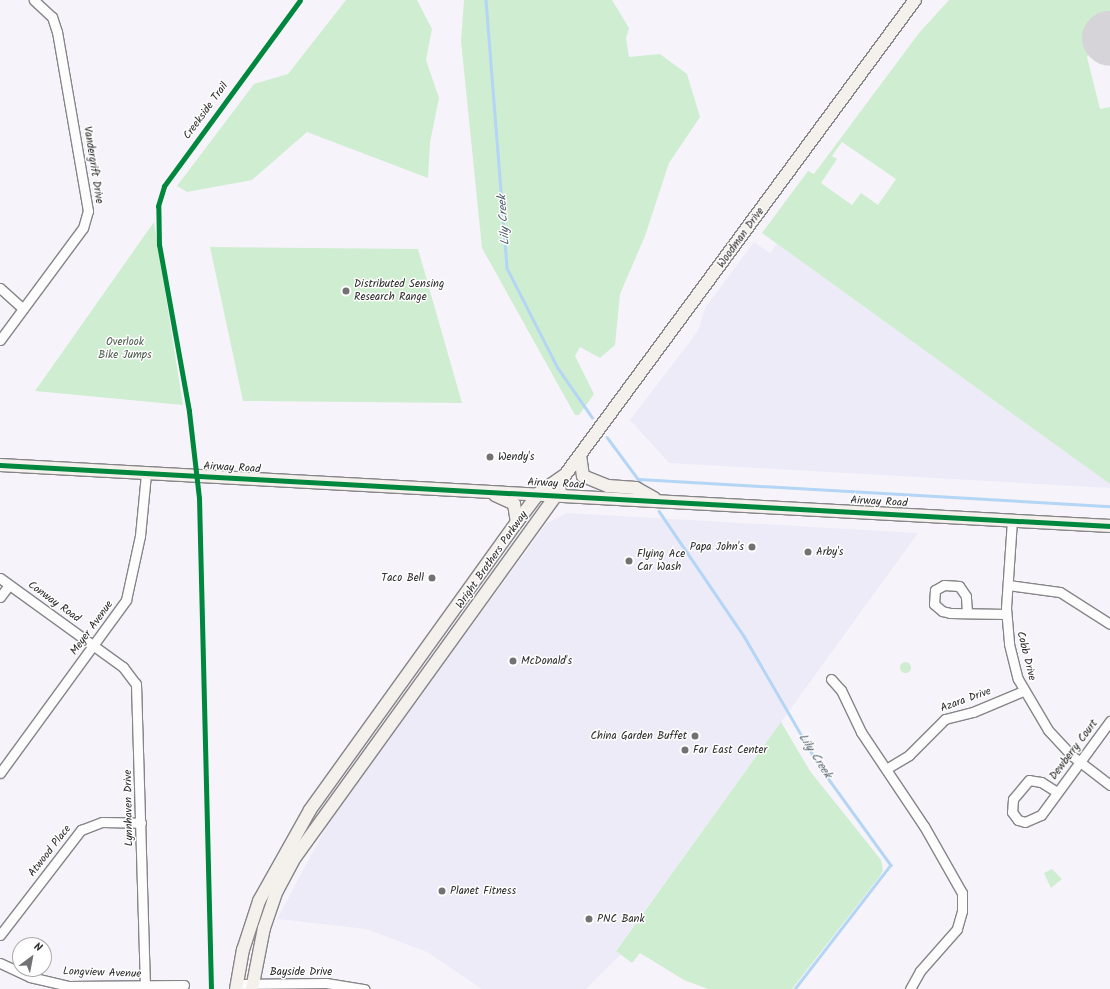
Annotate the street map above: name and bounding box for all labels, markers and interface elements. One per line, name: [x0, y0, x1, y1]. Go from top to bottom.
street label: Creekside Trail: [181, 80, 231, 142]
street label: Vandergrift Drive: [80, 125, 106, 205]
water label: Lily Creek: [495, 194, 513, 246]
street label: Woodman Drive: [715, 205, 767, 271]
place label: Distributed Sensing Research Range: [354, 278, 444, 304]
marker: Distributed Sensing Research Range: [341, 286, 351, 296]
park label: Overlook Bike Jumps: [98, 336, 152, 362]
place label: Wendy's: [498, 450, 534, 464]
marker: Wendy's: [485, 452, 495, 462]
street label: Airway Road: [203, 460, 261, 476]
street label: Airway Road: [527, 476, 585, 492]
street label: Airway Road: [850, 494, 908, 510]
street label: Wright Brothers Parkway: [453, 509, 531, 611]
place label: Papa John's: [690, 540, 744, 554]
marker: Papa John's: [747, 542, 757, 552]
place label: Arby's: [816, 545, 844, 559]
marker: Arby's: [803, 547, 813, 557]
place label: Flying Ace Car Wash: [637, 548, 685, 574]
marker: Flying Ace Car Wash: [624, 556, 634, 566]
place label: Taco Bell: [381, 571, 424, 585]
marker: Taco Bell: [427, 573, 437, 583]
street label: Conway Road: [25, 579, 83, 625]
street label: Meyer Avenue: [68, 598, 116, 658]
street label: Cobb Drive: [1013, 630, 1039, 682]
place label: McDonald's: [521, 654, 572, 668]
marker: McDonald's: [508, 656, 518, 666]
street label: Azara Drive: [939, 685, 993, 715]
street label: Dewberry Court: [1047, 717, 1101, 783]
place label: China Garden Buffet: [590, 729, 687, 743]
marker: China Garden Buffet: [690, 731, 700, 741]
water label: Lily Creek: [795, 731, 835, 781]
place label: Far East Center: [693, 743, 767, 757]
marker: Far East Center: [680, 745, 690, 755]
street label: Lynnhaven Drive: [122, 770, 136, 846]
street label: Atwood Place: [26, 823, 74, 879]
place label: Planet Fitness: [450, 884, 516, 898]
marker: Planet Fitness: [437, 886, 447, 896]
place label: PNC Bank: [597, 912, 645, 926]
marker: PNC Bank: [584, 914, 594, 924]
north arrow: [12, 937, 52, 977]
text: N: [30, 938, 46, 957]
street label: Longview Avenue: [63, 965, 141, 981]
street label: Bayside Drive: [270, 965, 332, 979]

